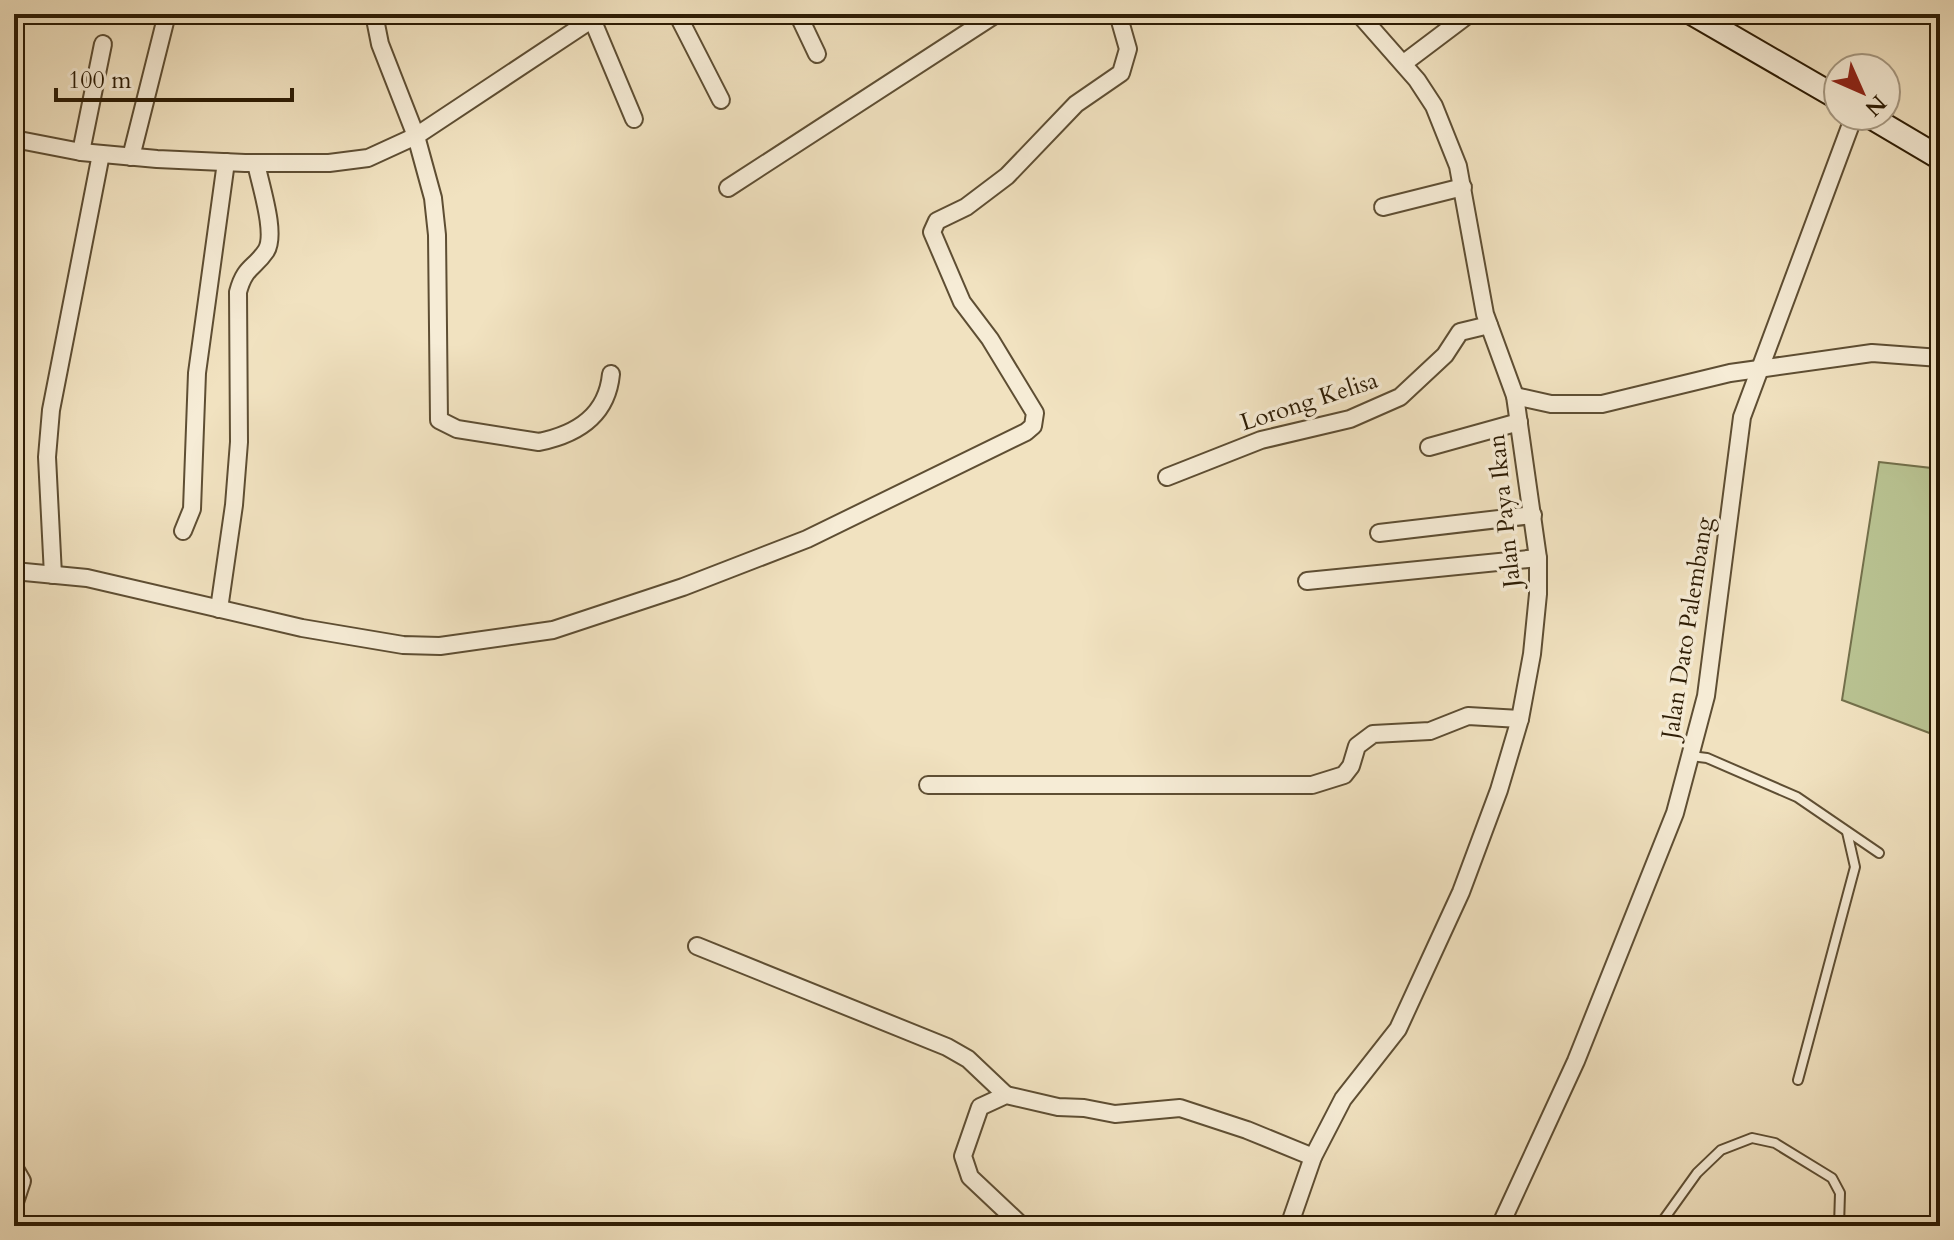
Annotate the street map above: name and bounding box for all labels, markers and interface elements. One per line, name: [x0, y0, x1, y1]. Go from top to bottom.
scale bar: [56, 52, 292, 102]
north arrow: [1822, 52, 1902, 132]
text: 100 m: [68, 64, 132, 97]
text: N: [1858, 88, 1893, 123]
street label: Lorong Kelisa: [1236, 364, 1383, 439]
street label: Jalan Paya Ikan: [1480, 432, 1529, 592]
street label: Jalan Dato Palembang: [1653, 514, 1721, 744]

